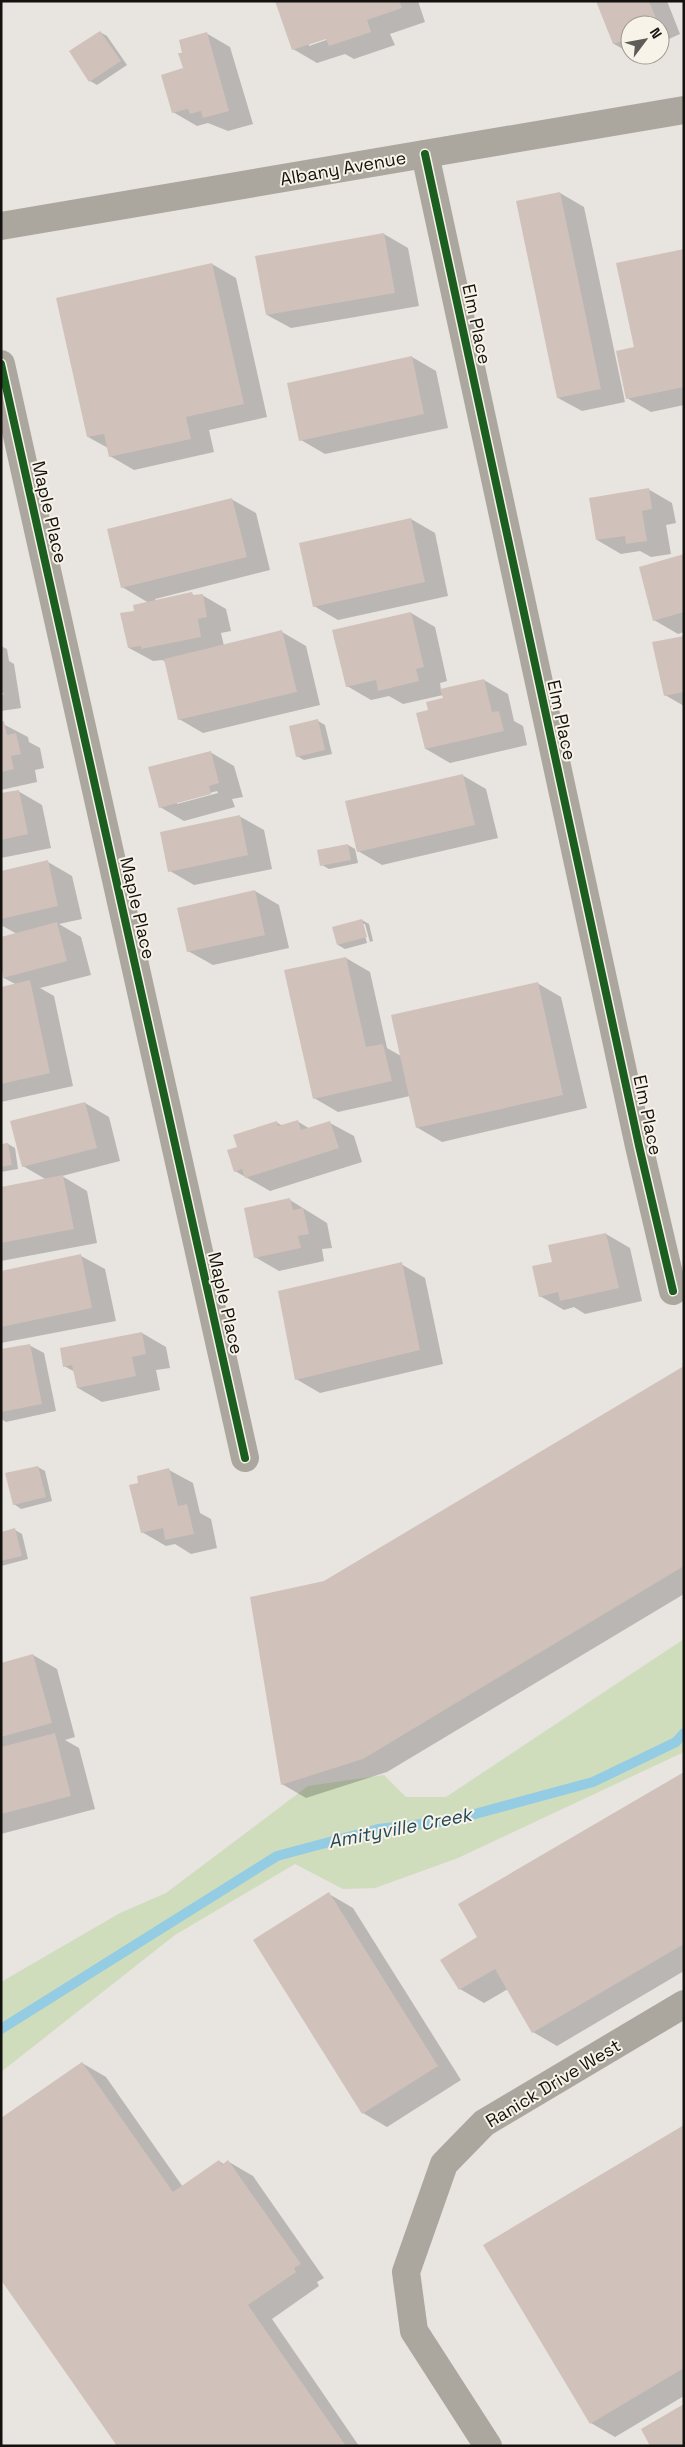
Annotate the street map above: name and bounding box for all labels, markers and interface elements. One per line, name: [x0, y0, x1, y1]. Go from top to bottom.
north arrow: [620, 15, 670, 65]
text: N: [646, 24, 666, 42]
street label: Albany Avenue: [278, 146, 408, 190]
street label: Elm Place: [457, 282, 497, 366]
street label: Maple Place: [27, 459, 73, 565]
street label: Elm Place: [542, 678, 582, 762]
street label: Maple Place: [115, 855, 161, 961]
street label: Elm Place: [628, 1073, 668, 1157]
street label: Maple Place: [203, 1250, 249, 1356]
water label: Amityville Creek: [326, 1801, 476, 1854]
street label: Ranick Drive West: [481, 2034, 625, 2132]

